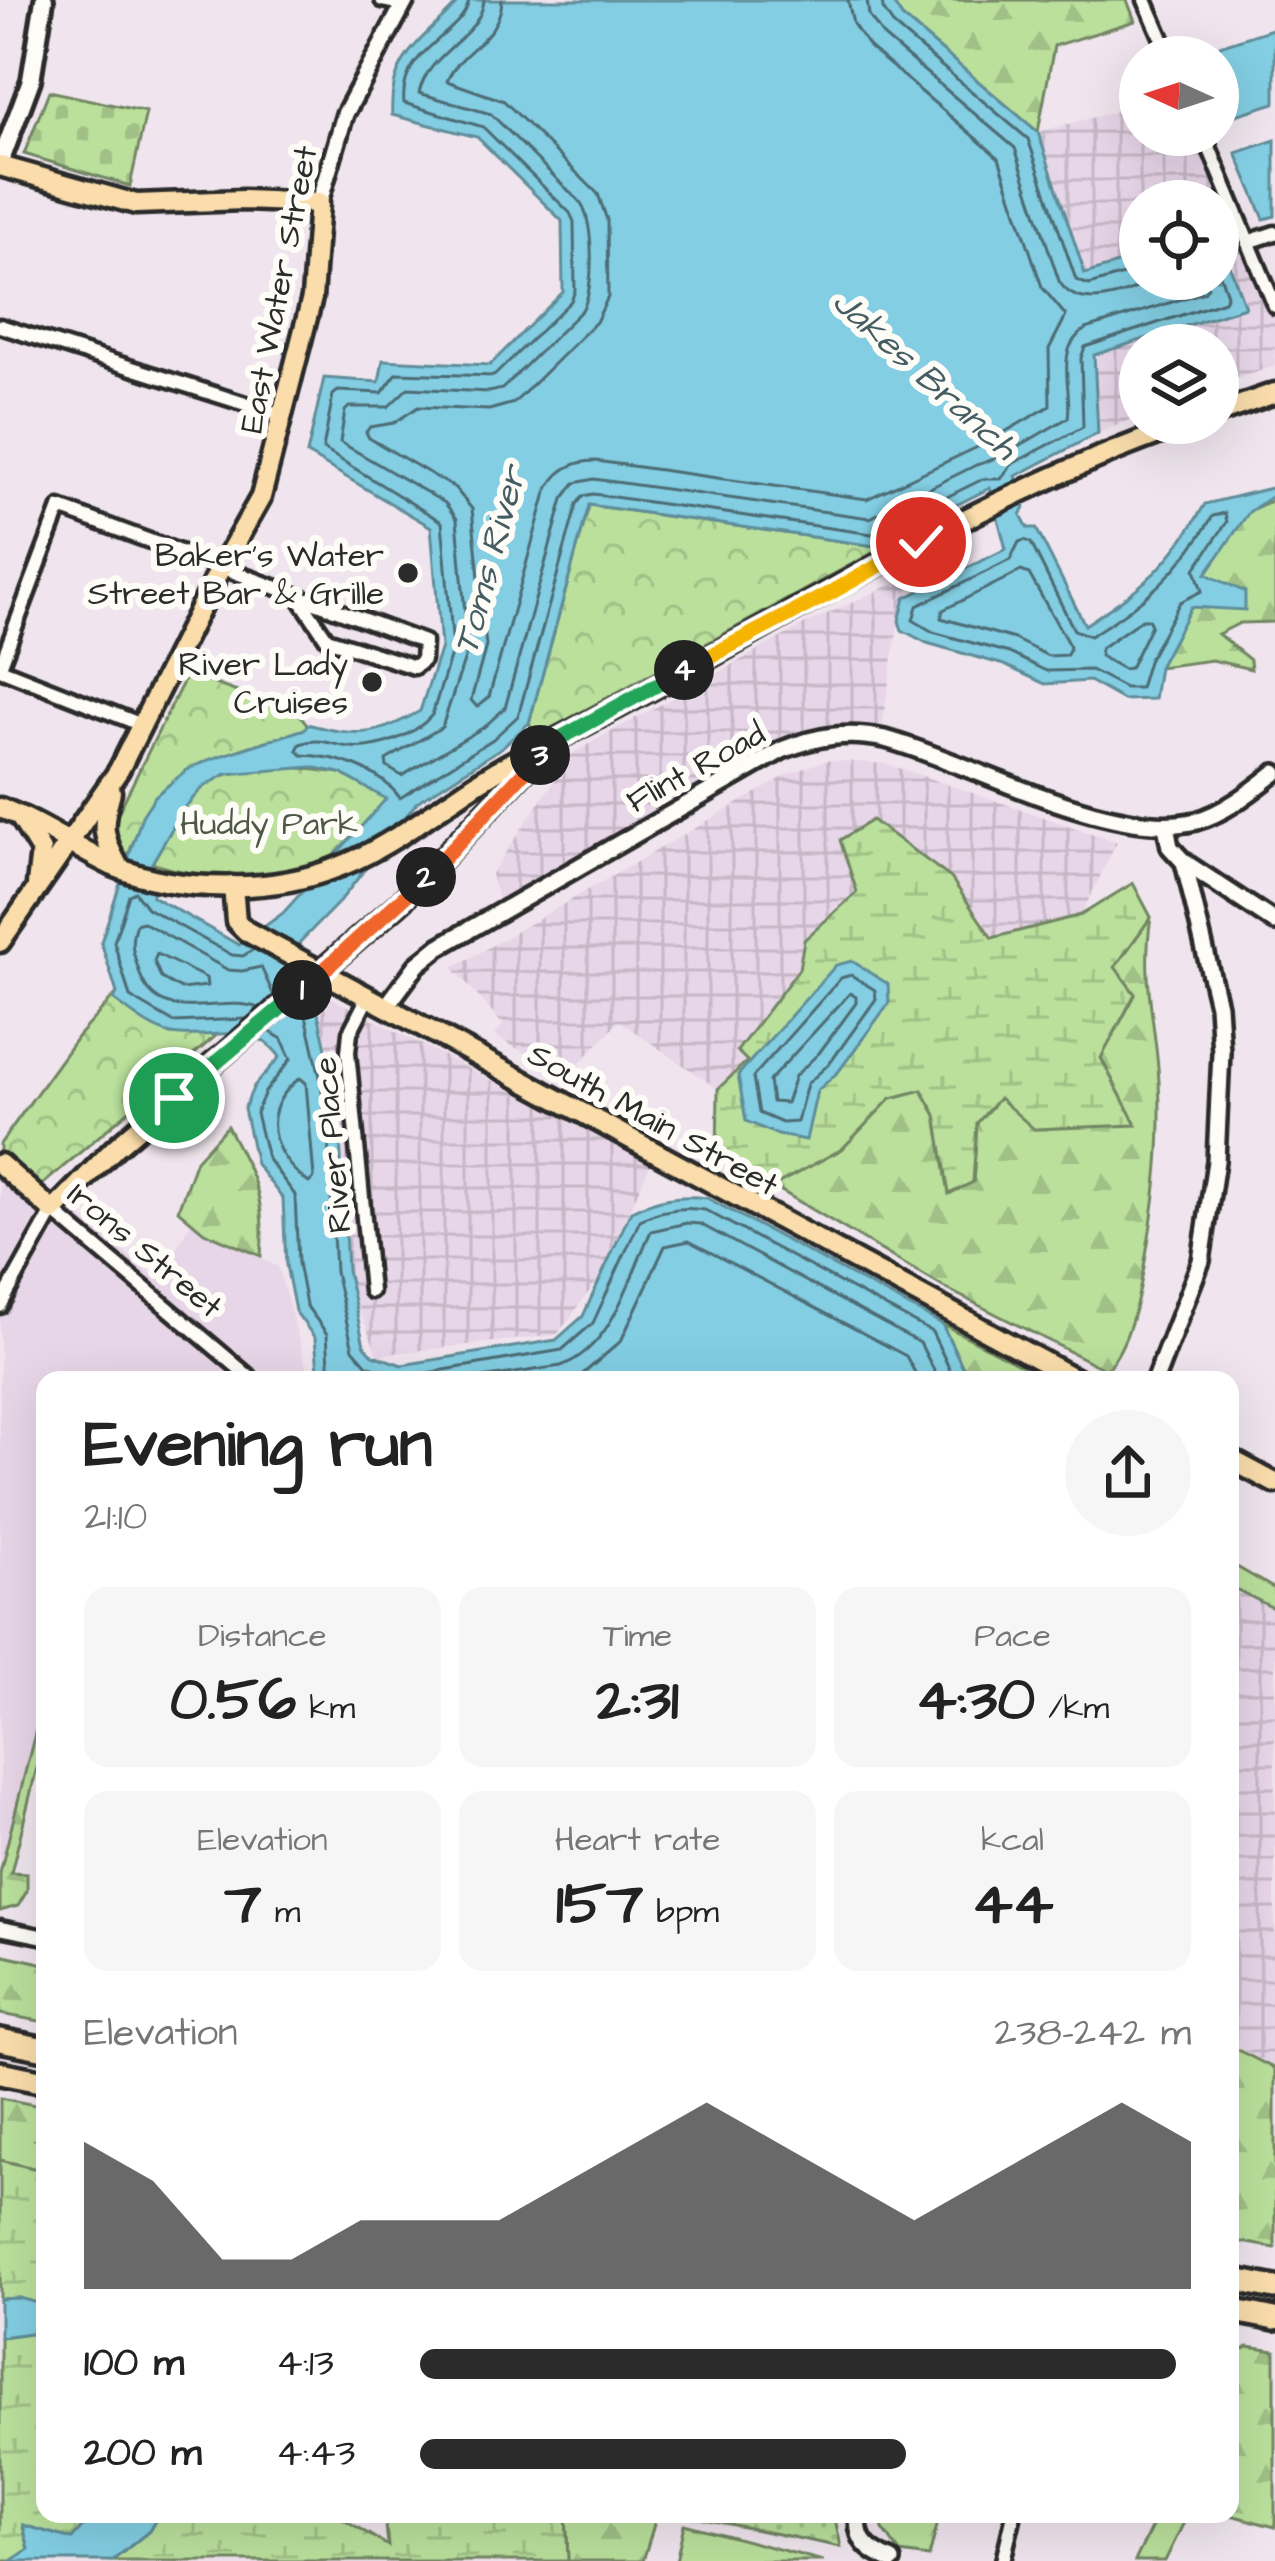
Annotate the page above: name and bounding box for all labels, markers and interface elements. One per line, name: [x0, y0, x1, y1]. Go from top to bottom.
north arrow: [1119, 36, 1239, 156]
map controls: [1119, 36, 1239, 444]
street label: East Water Street: [229, 142, 329, 437]
button: locate: [1119, 180, 1239, 300]
water label: Jakes Branch: [820, 278, 1030, 473]
button: layers: [1119, 324, 1239, 444]
water label: Toms River: [441, 457, 541, 660]
pin: [870, 491, 972, 593]
icon: check: [888, 509, 954, 575]
place label: Baker's Water Street Bar & Grille: [88, 533, 384, 617]
marker: Baker's Water Street Bar & Grille: [395, 560, 421, 586]
pin: 4: [654, 640, 714, 700]
place label: River Lady Cruises: [178, 642, 348, 726]
text: 4: [673, 647, 695, 693]
marker: River Lady Cruises: [359, 669, 385, 695]
street label: Flint Road: [618, 711, 774, 825]
pin: 3: [510, 725, 570, 785]
text: 3: [532, 732, 548, 778]
park label: Huddy Park: [180, 801, 358, 848]
pin: 2: [396, 847, 456, 907]
text: 2: [417, 854, 435, 900]
pin: 1: [272, 960, 332, 1020]
text: 1: [300, 967, 304, 1013]
street label: South Main Street: [519, 1032, 787, 1208]
pin: [123, 1047, 225, 1149]
street label: River Place: [302, 1055, 364, 1235]
icon: arrive: [141, 1065, 207, 1131]
street label: Irons Street: [57, 1172, 232, 1329]
text: Evening run: [84, 1400, 432, 1492]
button: share: [1065, 1410, 1191, 1536]
text: 21:10: [84, 1491, 147, 1545]
text: Distance: [198, 1613, 327, 1659]
text: Time: [603, 1613, 672, 1659]
text: Pace: [974, 1613, 1051, 1659]
text: 0.56: [170, 1659, 296, 1742]
text: 2:31: [596, 1659, 679, 1742]
text: 4:30: [916, 1659, 1035, 1742]
text: km: [296, 1685, 355, 1731]
text: /km: [1035, 1685, 1109, 1731]
text: Elevation: [198, 1817, 327, 1863]
text: Heart rate: [555, 1817, 720, 1863]
text: kcal: [981, 1817, 1044, 1863]
text: 7: [225, 1863, 262, 1946]
text: 157: [556, 1863, 643, 1946]
text: 44: [972, 1863, 1053, 1946]
text: m: [262, 1889, 300, 1935]
text: bpm: [643, 1889, 719, 1935]
text: Elevation: [84, 2007, 238, 2061]
text: 238–242 m: [994, 2007, 1191, 2061]
text: 100 m: [84, 2337, 184, 2391]
text: 4:13: [276, 2337, 334, 2391]
text: 200 m: [84, 2427, 202, 2481]
text: 4:43: [276, 2427, 355, 2481]

